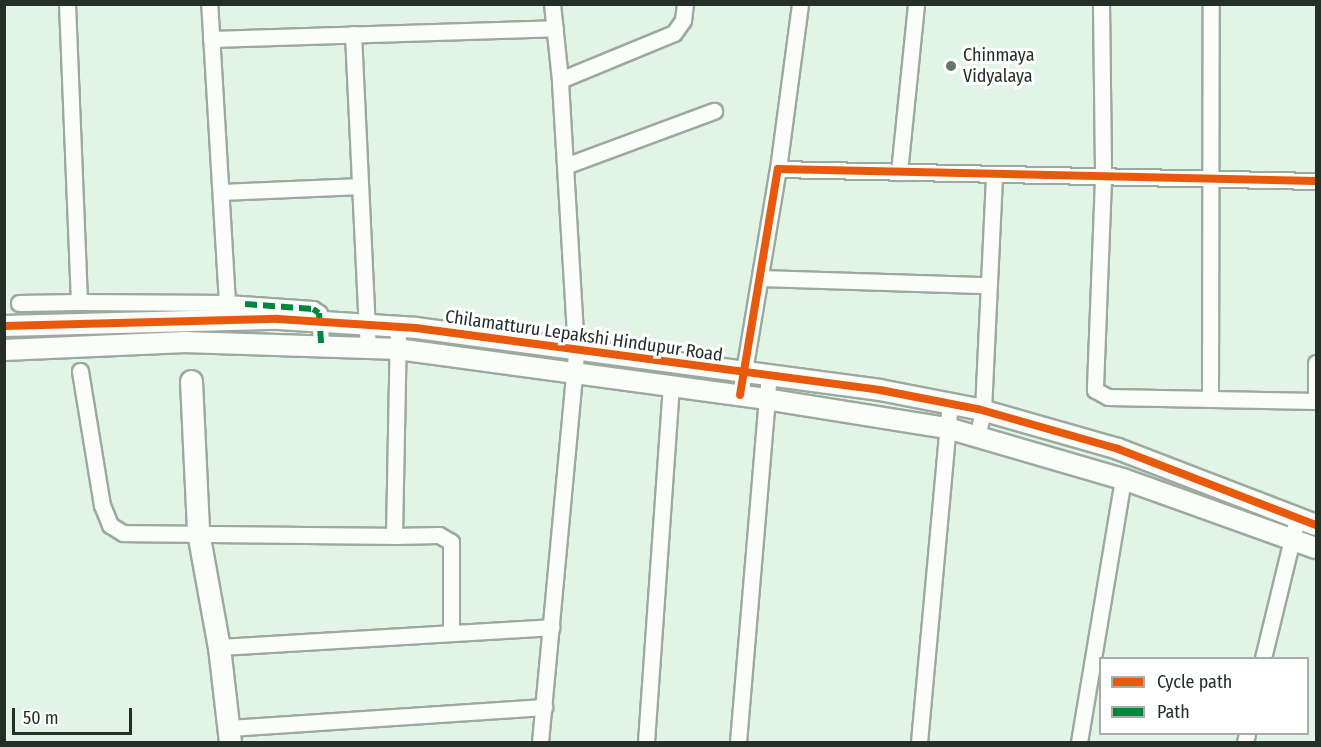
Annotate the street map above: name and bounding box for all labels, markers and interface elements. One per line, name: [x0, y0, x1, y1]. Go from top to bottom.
place label: Chinmaya Vidyalaya: [963, 45, 1034, 88]
marker: Chinmaya Vidyalaya: [944, 59, 958, 73]
street label: Chilamatturu Lepakshi Hindupur Road: [444, 306, 724, 366]
legend: [1099, 657, 1309, 735]
text: Cycle path: [1157, 671, 1232, 693]
scale bar: [15, 696, 135, 734]
text: Path: [1157, 701, 1190, 723]
text: 50 m: [23, 707, 59, 729]

